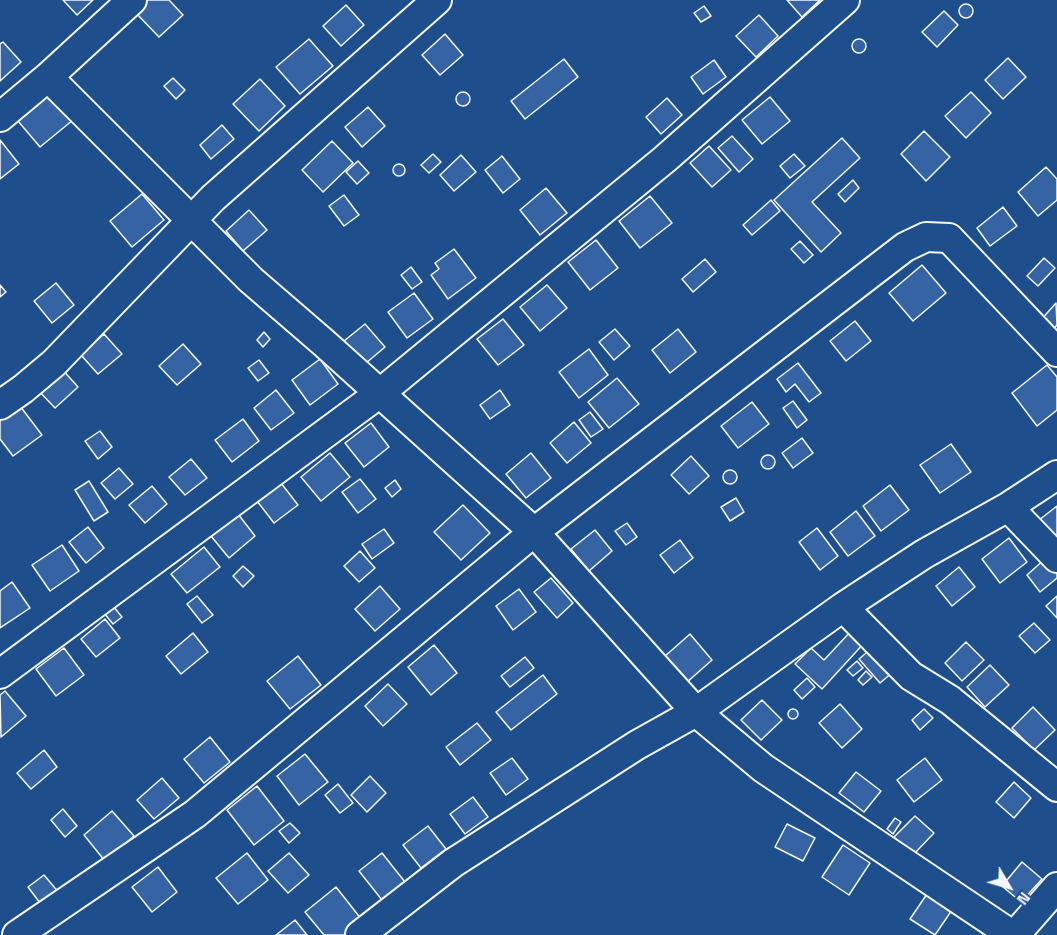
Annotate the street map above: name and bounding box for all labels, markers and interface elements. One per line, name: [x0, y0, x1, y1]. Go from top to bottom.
north arrow: [979, 857, 1039, 917]
text: N: [1012, 888, 1035, 909]

